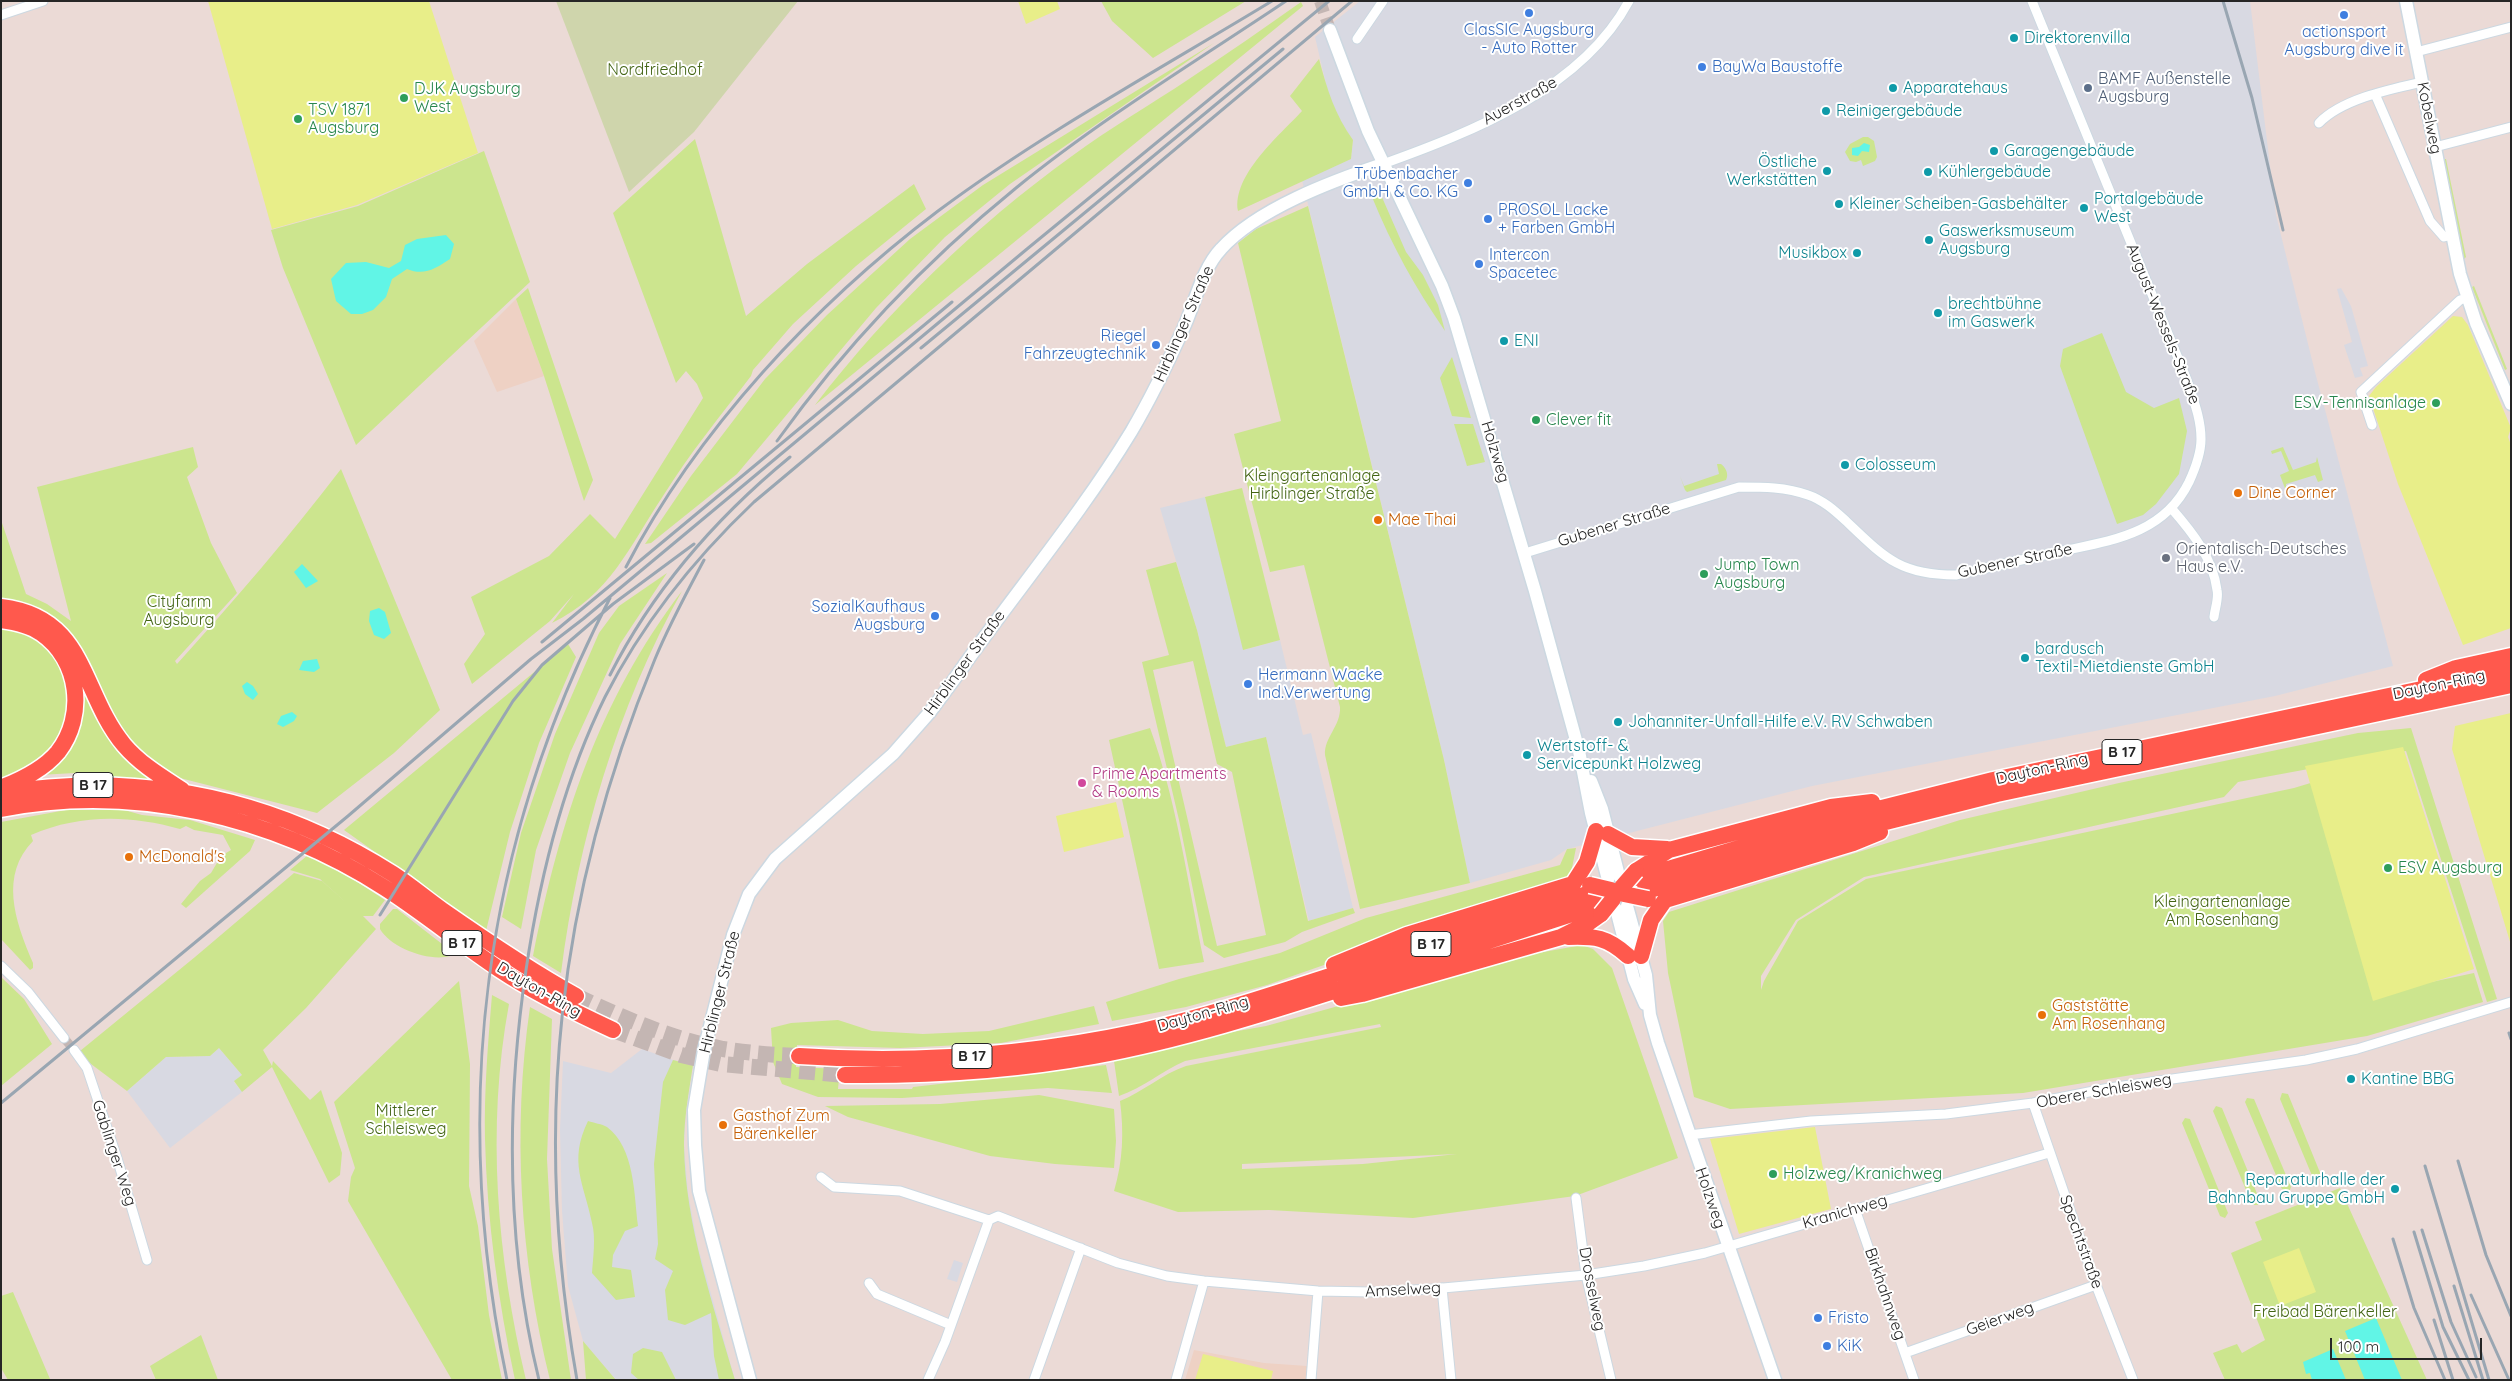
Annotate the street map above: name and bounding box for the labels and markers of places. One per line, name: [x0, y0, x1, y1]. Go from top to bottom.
marker: ClasSIC Augsburg - Auto Rotter: [1523, 7, 1535, 19]
marker: actionsport Augsburg dive it: [2338, 9, 2350, 21]
place label: ClasSIC Augsburg - Auto Rotter: [1464, 20, 1594, 58]
place label: actionsport Augsburg dive it: [2284, 22, 2404, 60]
place label: Direktorenvilla: [2024, 28, 2130, 48]
marker: Direktorenvilla: [2008, 32, 2020, 44]
place label: BayWa Baustoffe: [1712, 57, 1843, 77]
marker: BayWa Baustoffe: [1696, 61, 1708, 73]
place label: BAMF Außenstelle Augsburg: [2098, 69, 2231, 107]
place label: Apparatehaus: [1903, 78, 2008, 98]
place label: DJK Augsburg West: [414, 79, 521, 117]
marker: Apparatehaus: [1887, 82, 1899, 94]
marker: BAMF Außenstelle Augsburg: [2082, 82, 2094, 94]
marker: DJK Augsburg West: [398, 92, 410, 104]
place label: TSV 1871 Augsburg: [308, 100, 379, 138]
place label: Reinigergebäude: [1836, 101, 1962, 121]
marker: Reinigergebäude: [1820, 105, 1832, 117]
marker: TSV 1871 Augsburg: [292, 113, 304, 125]
place label: Garagengebäude: [2004, 141, 2134, 161]
marker: Garagengebäude: [1988, 145, 2000, 157]
place label: Östliche Werkstätten: [1726, 152, 1817, 190]
place label: Kühlergebäude: [1938, 162, 2051, 182]
place label: Trübenbacher GmbH & Co. KG: [1343, 164, 1458, 202]
marker: Östliche Werkstätten: [1821, 165, 1833, 177]
marker: Kühlergebäude: [1922, 166, 1934, 178]
marker: Trübenbacher GmbH & Co. KG: [1462, 177, 1474, 189]
place label: Portalgebäude West: [2094, 189, 2204, 227]
place label: Kleiner Scheiben-Gasbehälter: [1849, 194, 2068, 214]
marker: Kleiner Scheiben-Gasbehälter: [1833, 198, 1845, 210]
place label: PROSOL Lacke + Farben GmbH: [1498, 200, 1615, 238]
marker: Portalgebäude West: [2078, 202, 2090, 214]
marker: PROSOL Lacke + Farben GmbH: [1482, 213, 1494, 225]
place label: Gaswerksmuseum Augsburg: [1939, 221, 2075, 259]
marker: Gaswerksmuseum Augsburg: [1923, 234, 1935, 246]
place label: Musikbox: [1778, 243, 1847, 263]
place label: Intercon Spacetec: [1489, 245, 1557, 283]
marker: Musikbox: [1851, 247, 1863, 259]
marker: Intercon Spacetec: [1473, 258, 1485, 270]
place label: brechtbühne im Gaswerk: [1948, 294, 2042, 332]
marker: brechtbühne im Gaswerk: [1932, 307, 1944, 319]
place label: Riegel Fahrzeugtechnik: [1024, 326, 1146, 364]
place label: ENI: [1514, 331, 1539, 351]
marker: ENI: [1498, 335, 1510, 347]
marker: Riegel Fahrzeugtechnik: [1150, 339, 1162, 351]
place label: ESV-Tennisanlage: [2294, 393, 2426, 413]
marker: ESV-Tennisanlage: [2430, 397, 2442, 409]
place label: Clever fit: [1546, 410, 1611, 430]
marker: Clever fit: [1530, 414, 1542, 426]
place label: Colosseum: [1855, 455, 1936, 475]
marker: Colosseum: [1839, 459, 1851, 471]
place label: Dine Corner: [2248, 483, 2336, 503]
marker: Dine Corner: [2232, 487, 2244, 499]
place label: Mae Thai: [1388, 510, 1456, 530]
marker: Mae Thai: [1372, 514, 1384, 526]
place label: Orientalisch-Deutsches Haus e.V.: [2176, 539, 2346, 577]
marker: Orientalisch-Deutsches Haus e.V.: [2160, 552, 2172, 564]
place label: Jump Town Augsburg: [1714, 555, 1800, 593]
marker: Jump Town Augsburg: [1698, 568, 1710, 580]
place label: SozialKaufhaus Augsburg: [812, 597, 925, 635]
marker: SozialKaufhaus Augsburg: [929, 610, 941, 622]
place label: bardusch Textil-Mietdienste GmbH: [2035, 639, 2215, 677]
marker: bardusch Textil-Mietdienste GmbH: [2019, 652, 2031, 664]
place label: Hermann Wacke Ind.Verwertung: [1258, 665, 1382, 703]
marker: Hermann Wacke Ind.Verwertung: [1242, 678, 1254, 690]
place label: Johanniter-Unfall-Hilfe e.V. RV Schwaben: [1628, 712, 1933, 732]
marker: Johanniter-Unfall-Hilfe e.V. RV Schwaben: [1612, 716, 1624, 728]
place label: Wertstoff- & Servicepunkt Holzweg: [1537, 736, 1701, 774]
marker: Wertstoff- & Servicepunkt Holzweg: [1521, 749, 1533, 761]
place label: Prime Apartments & Rooms: [1092, 764, 1227, 802]
marker: Prime Apartments & Rooms: [1076, 777, 1088, 789]
place label: McDonald's: [139, 847, 225, 867]
marker: McDonald's: [123, 851, 135, 863]
place label: ESV Augsburg: [2398, 858, 2502, 878]
marker: ESV Augsburg: [2382, 862, 2394, 874]
place label: Gaststätte Am Rosenhang: [2052, 996, 2165, 1034]
marker: Gaststätte Am Rosenhang: [2036, 1009, 2048, 1021]
place label: Kantine BBG: [2361, 1069, 2454, 1089]
marker: Kantine BBG: [2345, 1073, 2357, 1085]
place label: Gasthof Zum Bärenkeller: [733, 1106, 830, 1144]
marker: Gasthof Zum Bärenkeller: [717, 1119, 729, 1131]
place label: Holzweg/Kranichweg: [1783, 1164, 1942, 1184]
marker: Holzweg/Kranichweg: [1767, 1168, 1779, 1180]
place label: Reparaturhalle der Bahnbau Gruppe GmbH: [2208, 1170, 2385, 1208]
marker: Reparaturhalle der Bahnbau Gruppe GmbH: [2389, 1183, 2401, 1195]
place label: Fristo: [1828, 1308, 1869, 1328]
marker: Fristo: [1812, 1312, 1824, 1324]
place label: KiK: [1837, 1336, 1862, 1356]
marker: KiK: [1821, 1340, 1833, 1352]

